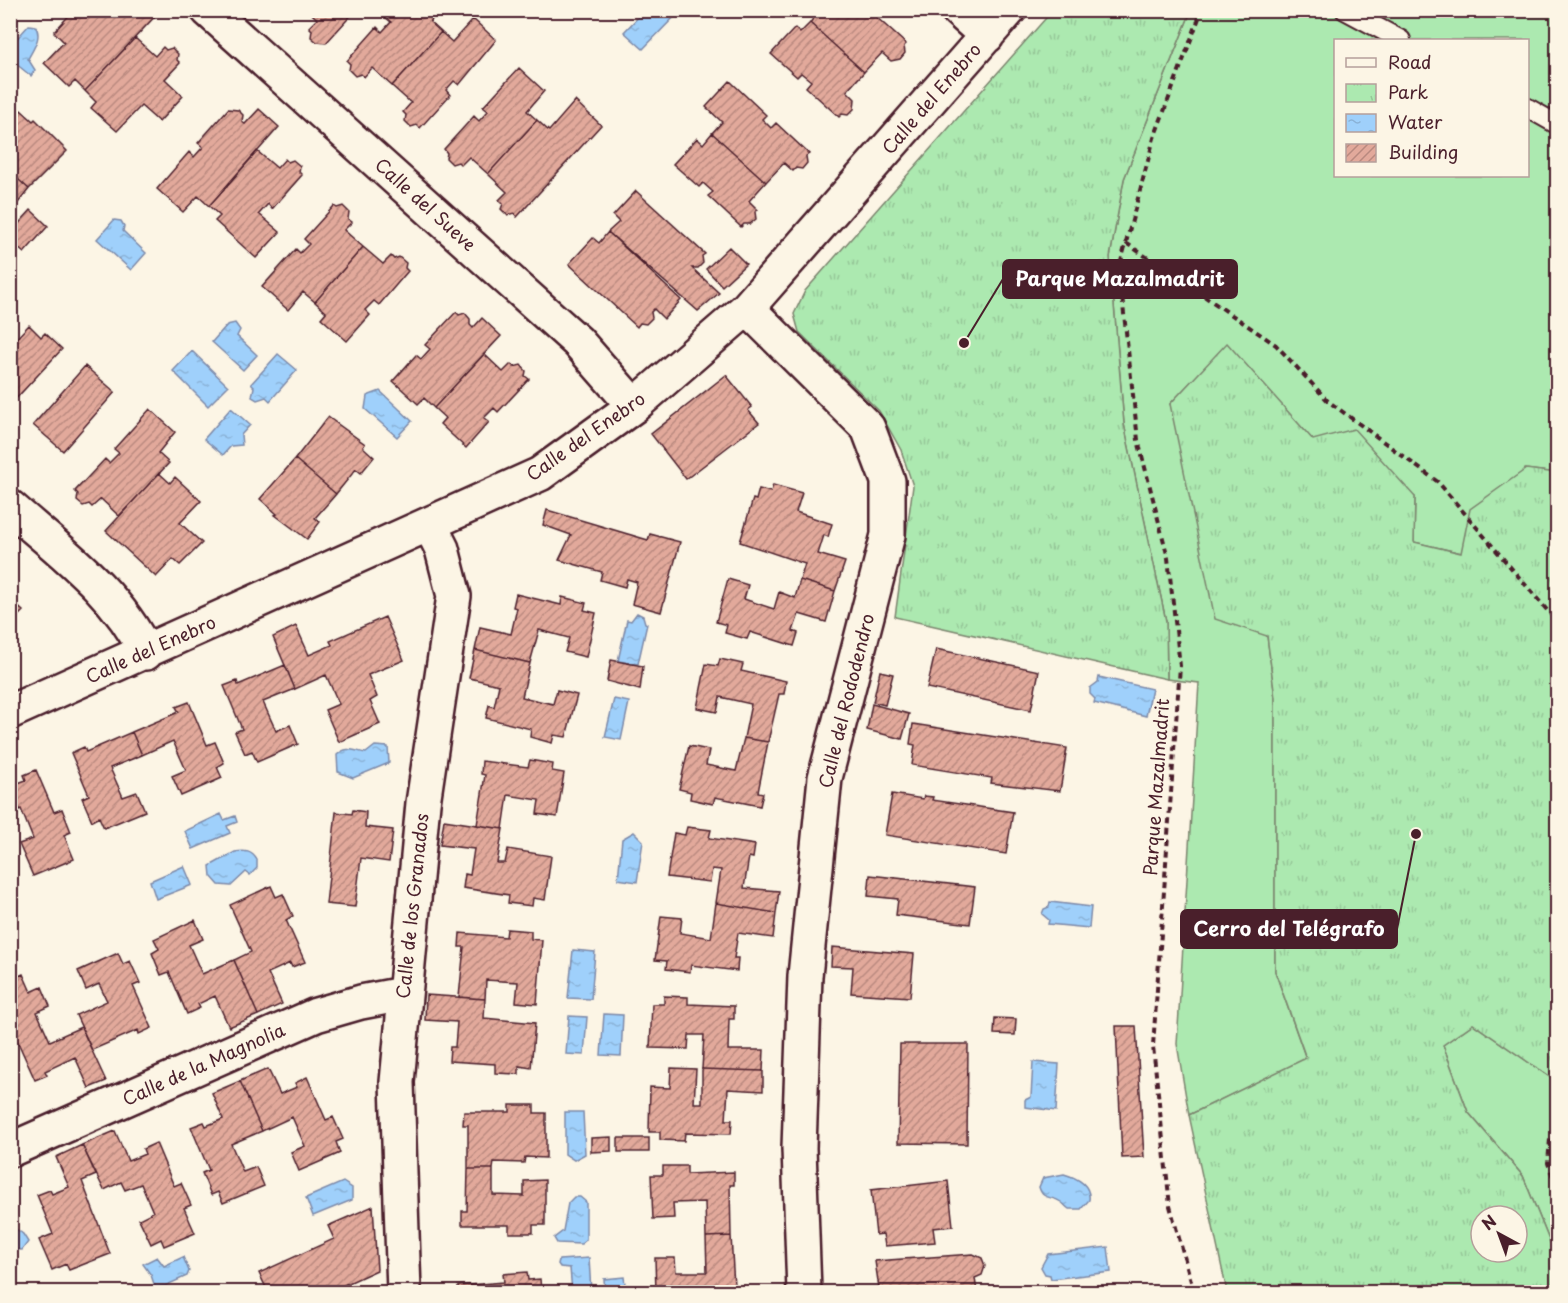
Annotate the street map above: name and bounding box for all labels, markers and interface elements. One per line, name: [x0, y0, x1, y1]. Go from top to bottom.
street label: Calle del Enebro: [875, 36, 987, 160]
legend: [1334, 39, 1529, 177]
text: Road: [1388, 48, 1432, 75]
text: Park: [1388, 78, 1428, 105]
text: Water: [1388, 108, 1443, 135]
text: Building: [1388, 138, 1458, 165]
street label: Calle del Sueve: [369, 151, 483, 257]
callout: Parque Mazalmadrit: [1003, 260, 1237, 298]
text: Parque Mazalmadrit: [1015, 263, 1225, 293]
street label: Calle del Enebro: [520, 385, 650, 487]
street label: Calle del Enebro: [81, 608, 220, 689]
street label: Calle del Rododendro: [811, 610, 880, 791]
street label: Parque Mazalmadrit: [1136, 697, 1175, 876]
street label: Calle de los Granados: [388, 812, 435, 1000]
callout: Cerro del Telégrafo: [1181, 910, 1397, 948]
text: Cerro del Telégrafo: [1193, 913, 1385, 943]
street label: Calle de la Magnolia: [118, 1016, 289, 1112]
north arrow: [1469, 1204, 1529, 1264]
text: N: [1476, 1209, 1501, 1235]

